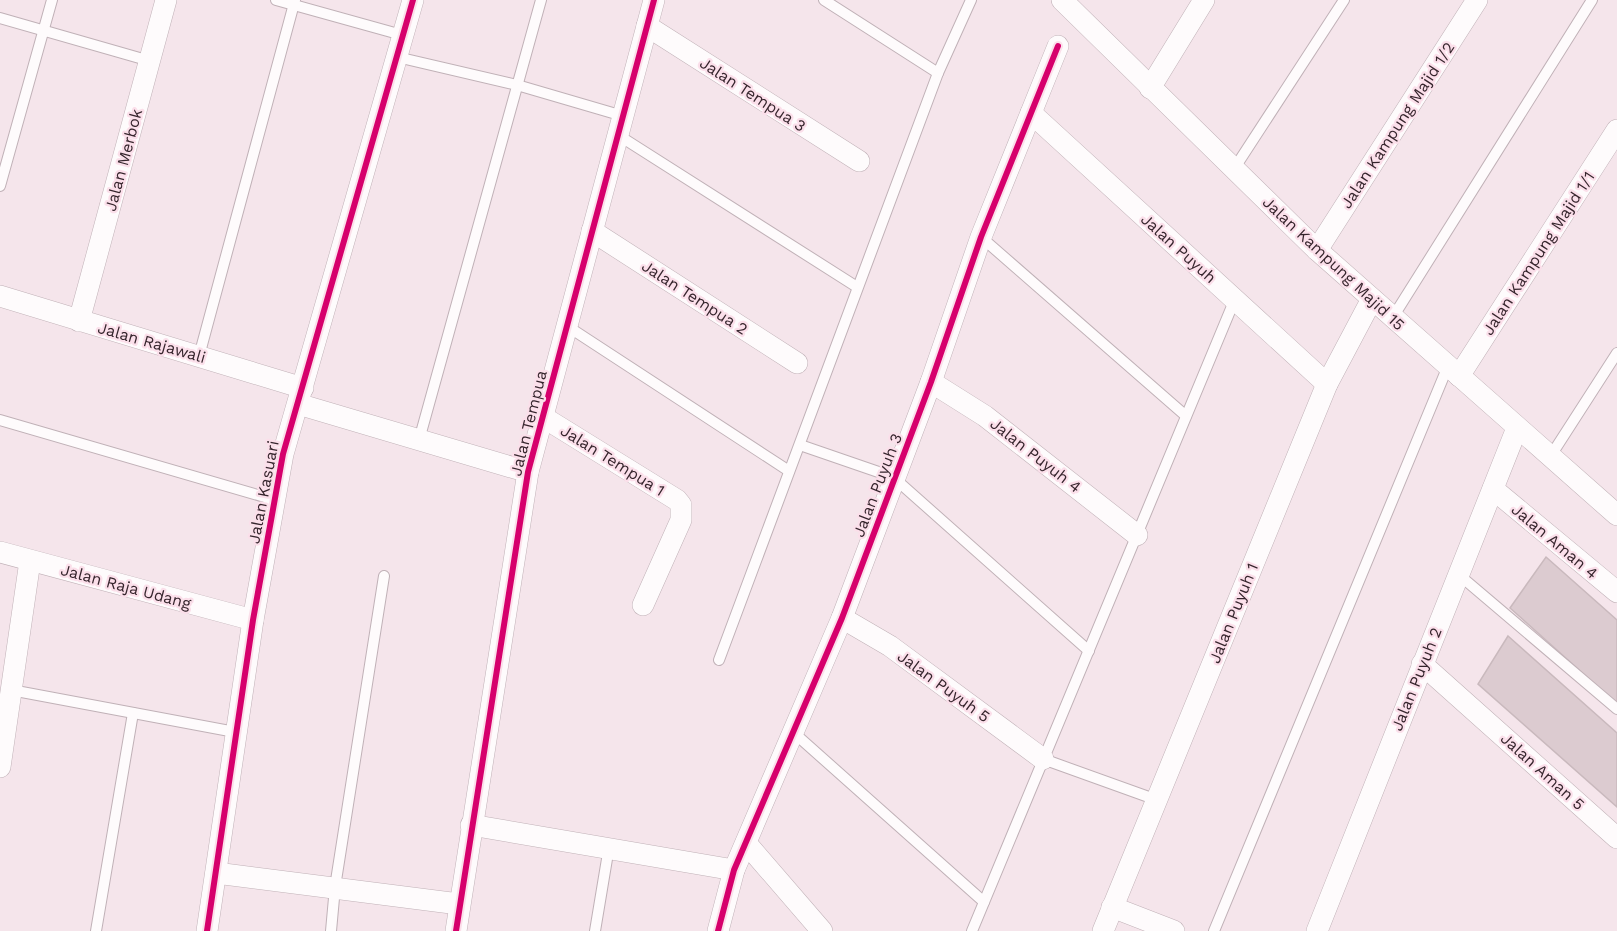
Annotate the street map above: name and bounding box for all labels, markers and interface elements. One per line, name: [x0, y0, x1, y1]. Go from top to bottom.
street label: Jalan Kampung Majid 1/2: [1337, 39, 1458, 212]
street label: Jalan Tempua 3: [696, 53, 809, 136]
street label: Jalan Merbok: [101, 107, 146, 213]
street label: Jalan Kampung Majid 1/1: [1478, 168, 1598, 339]
street label: Jalan Kampung Majid 15: [1259, 193, 1409, 334]
street label: Jalan Puyuh: [1137, 210, 1220, 287]
street label: Jalan Tempua 2: [638, 256, 751, 339]
street label: Jalan Rajawali: [96, 318, 208, 367]
street label: Jalan Tempua: [506, 368, 551, 478]
street label: Jalan Puyuh 4: [986, 414, 1085, 497]
street label: Jalan Tempua 1: [557, 421, 668, 500]
street label: Jalan Puyuh 3: [849, 431, 906, 540]
street label: Jalan Kasuari: [244, 439, 283, 545]
street label: Jalan Aman 4: [1508, 500, 1602, 583]
street label: Jalan Raja Udang: [59, 560, 193, 613]
street label: Jalan Puyuh 1: [1205, 560, 1262, 666]
street label: Jalan Puyuh 2: [1387, 625, 1446, 734]
street label: Jalan Puyuh 5: [894, 647, 994, 726]
street label: Jalan Aman 5: [1497, 729, 1588, 814]

